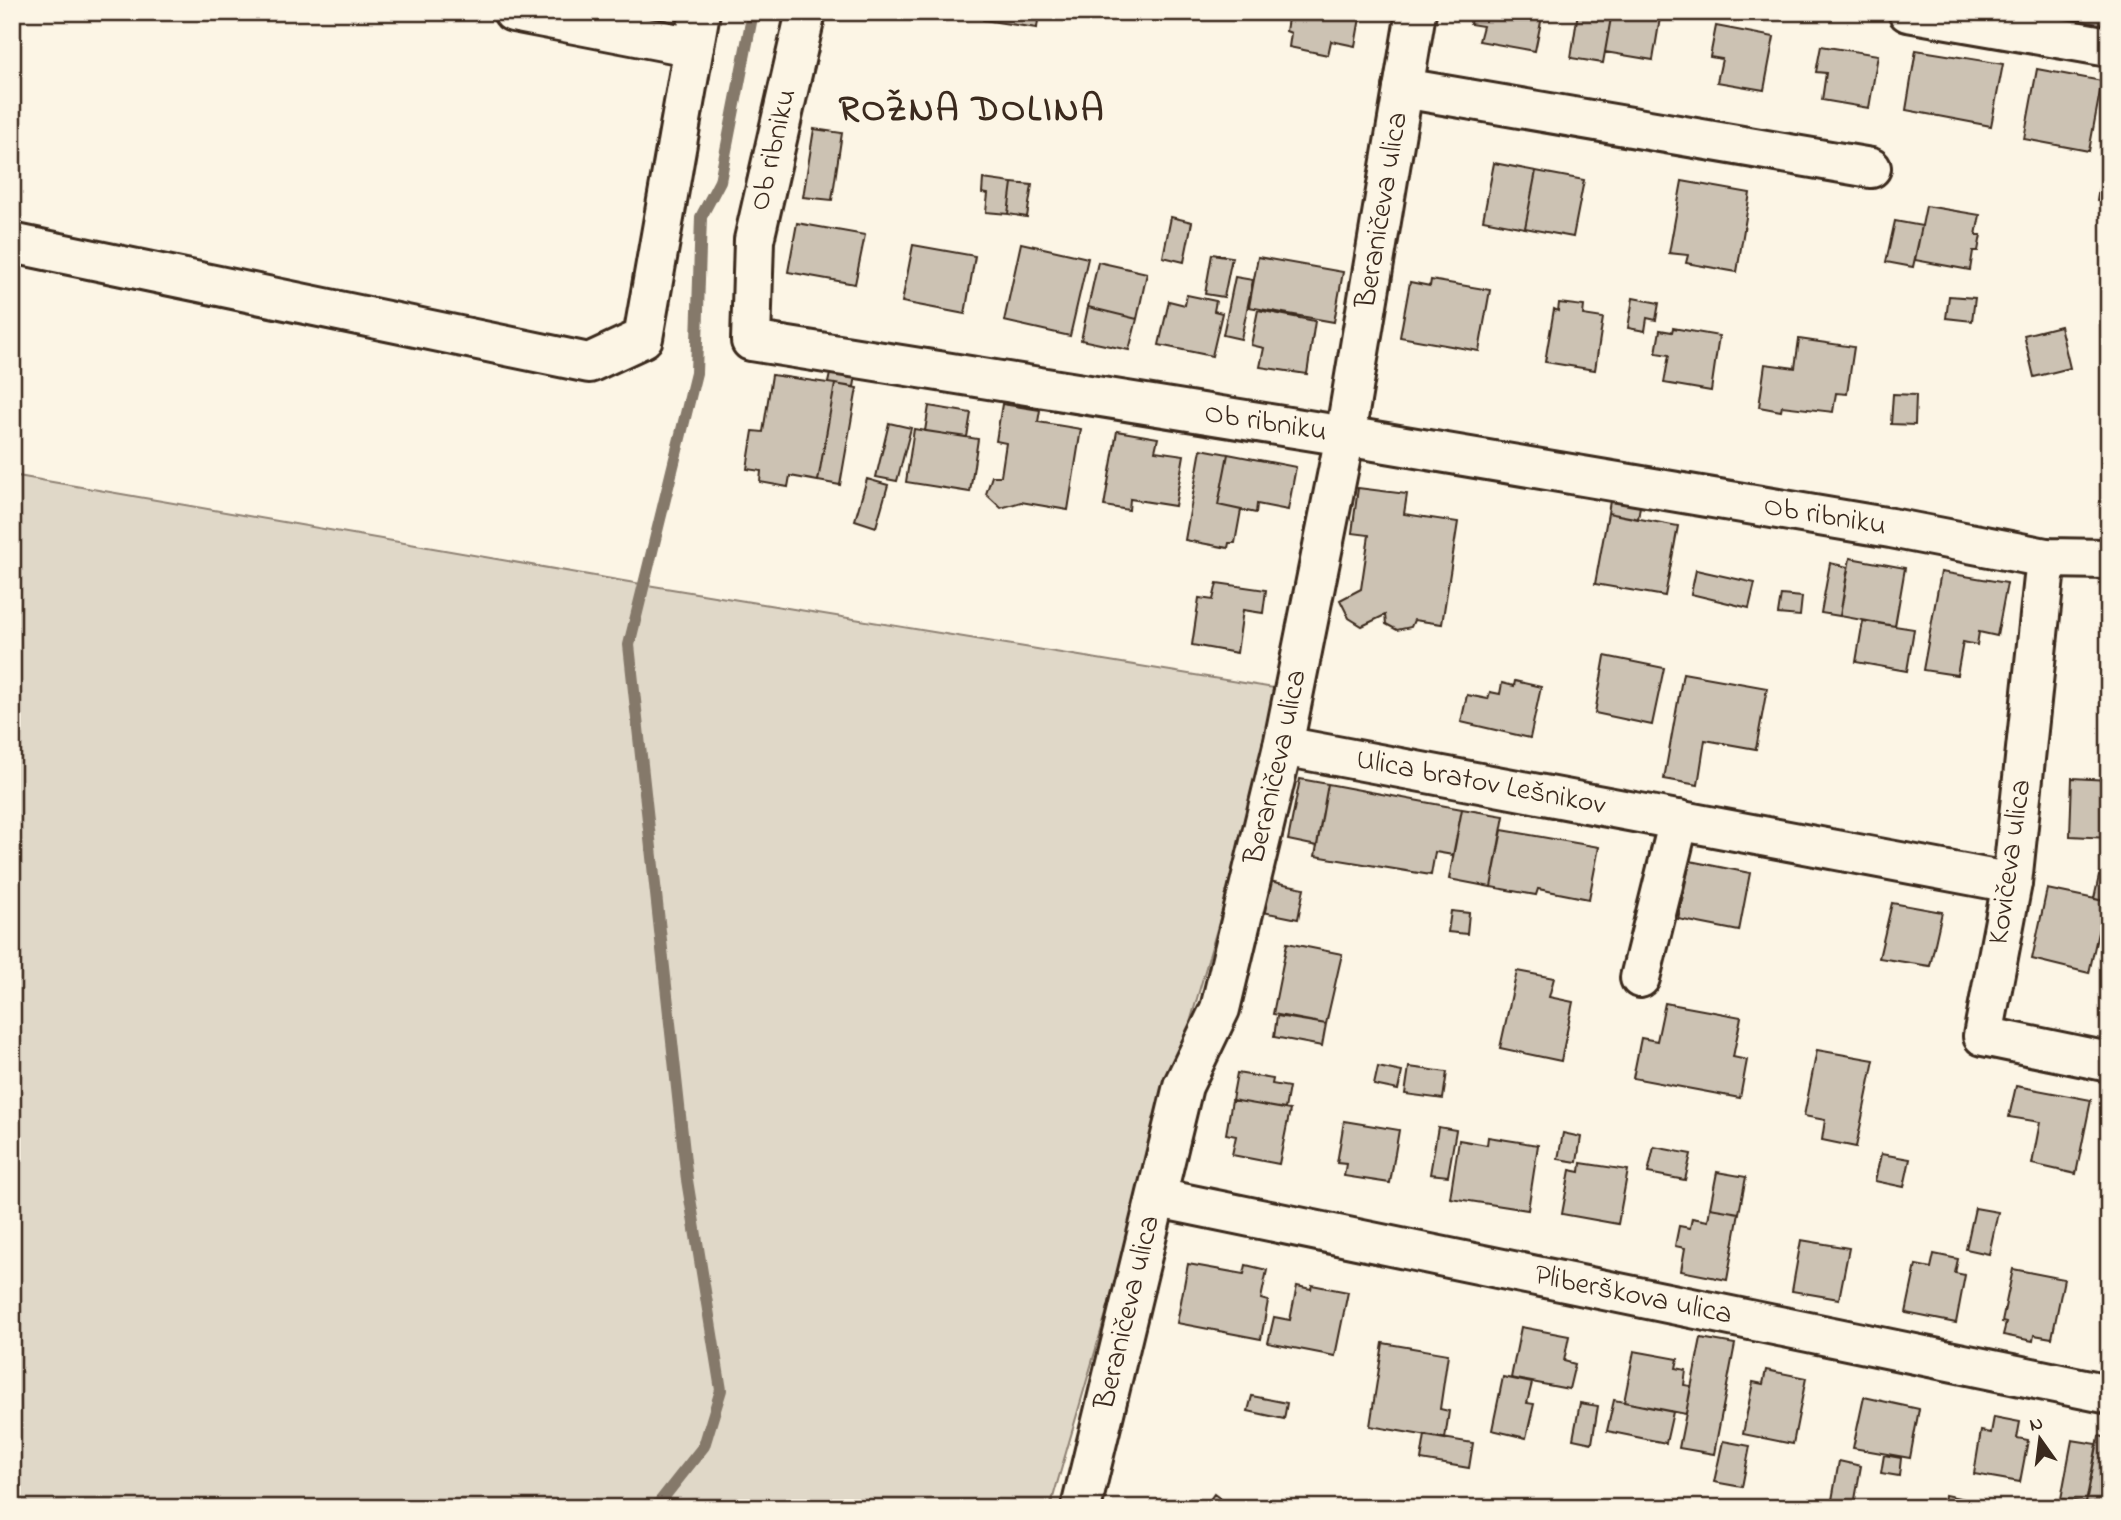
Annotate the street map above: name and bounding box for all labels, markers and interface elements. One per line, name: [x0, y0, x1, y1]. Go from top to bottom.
district label: ROŽNA DOLINA: [839, 84, 1105, 138]
street label: Ob ribniku: [739, 85, 809, 215]
street label: Beraničeva ulica: [1345, 109, 1421, 313]
street label: Ob ribniku: [1201, 392, 1330, 455]
street label: Ob ribniku: [1760, 485, 1890, 549]
street label: Beraničeva ulica: [1233, 666, 1320, 870]
street label: Ulica bratov Lešnikov: [1352, 738, 1609, 828]
street label: Kovičeva ulica: [1978, 777, 2044, 947]
street label: Beraničeva ulica: [1083, 1211, 1173, 1415]
street label: Pliberškova ulica: [1530, 1254, 1736, 1338]
north arrow: [2006, 1404, 2076, 1474]
text: N: [2027, 1410, 2046, 1440]

